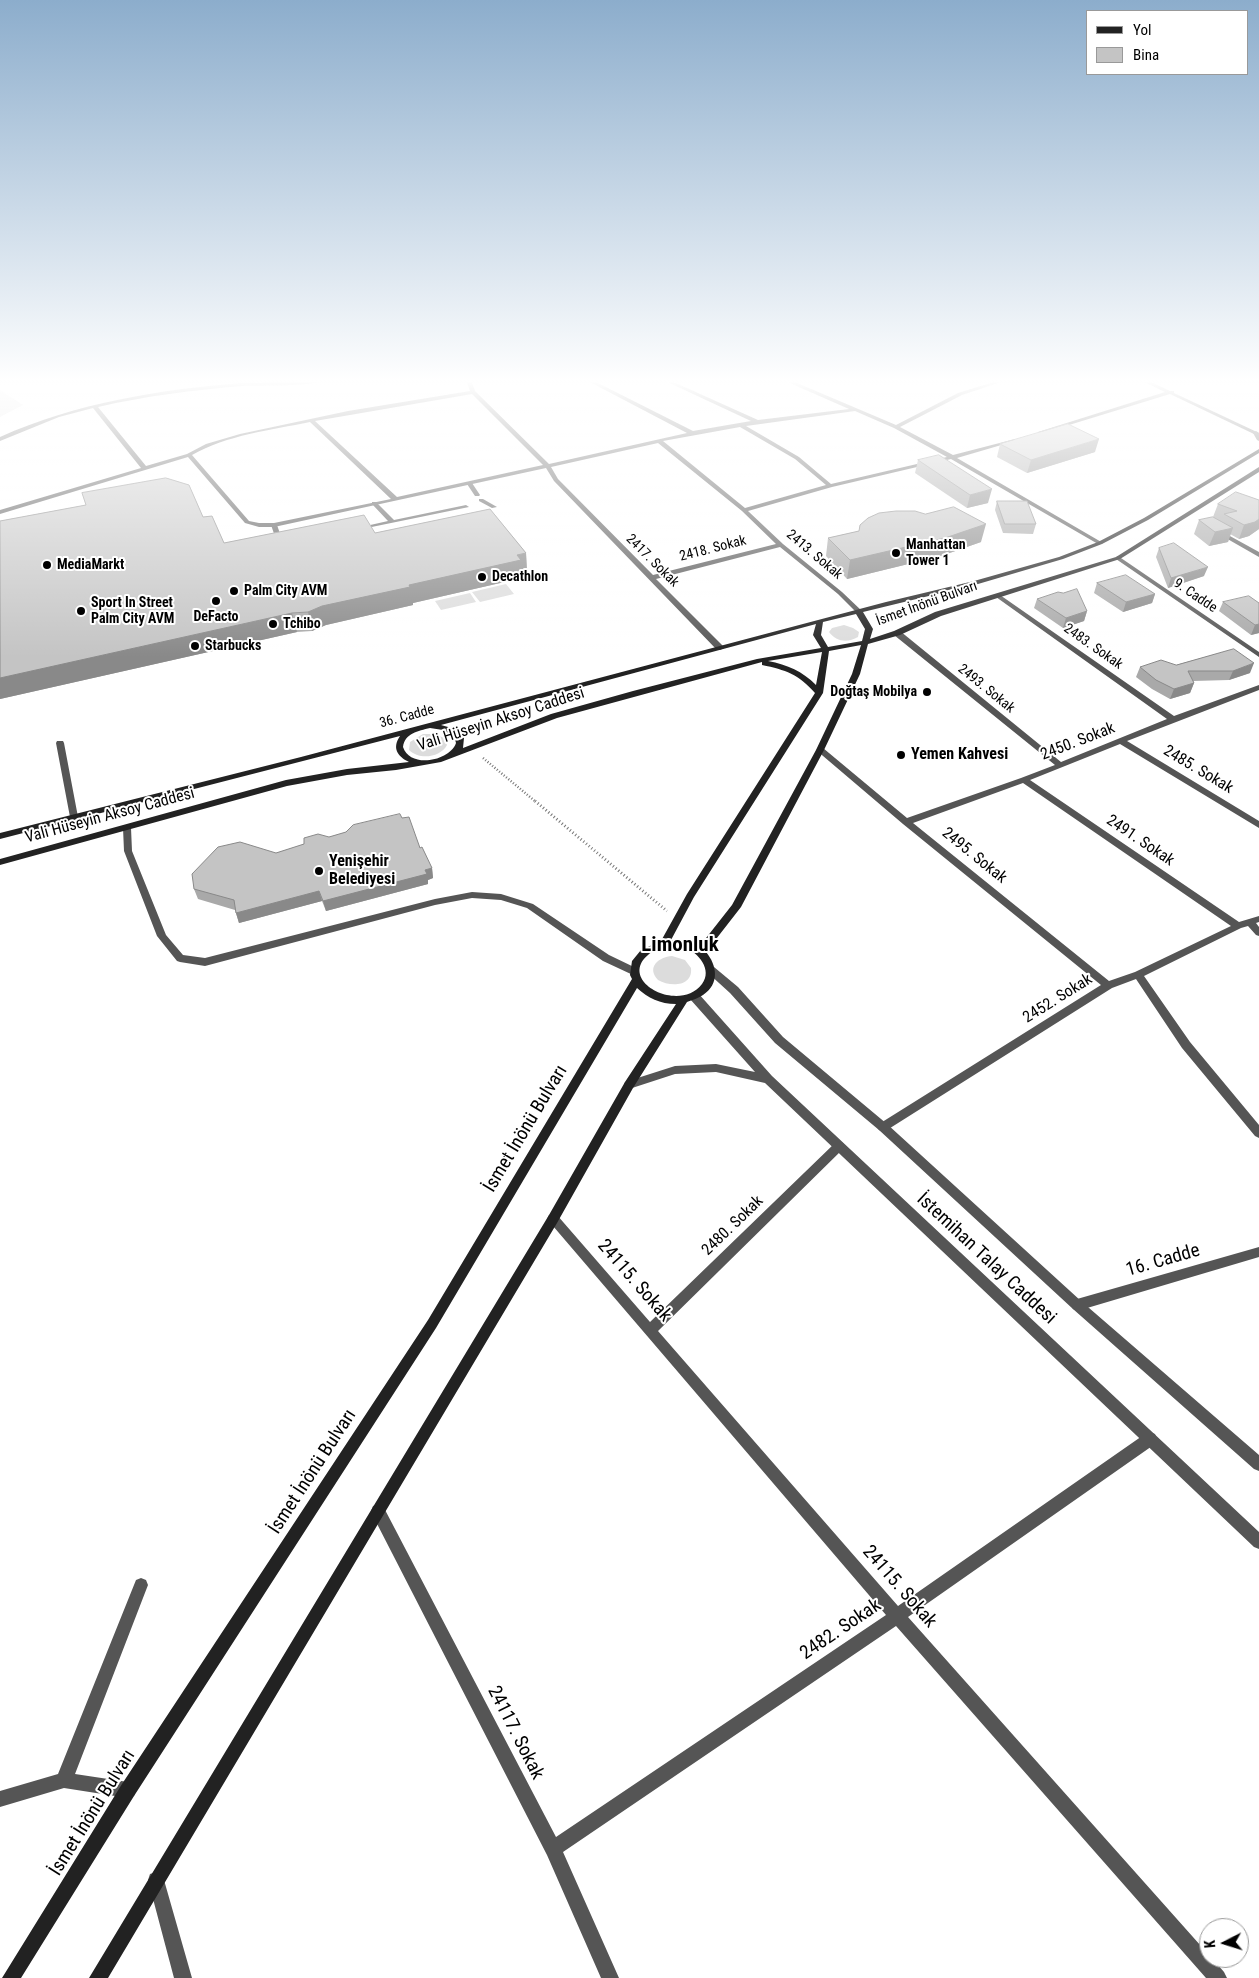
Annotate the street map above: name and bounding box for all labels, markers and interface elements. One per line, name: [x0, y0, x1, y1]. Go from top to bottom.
legend: [1086, 10, 1249, 75]
text: Yol: [1133, 21, 1151, 39]
text: Bina: [1133, 46, 1159, 64]
street label: 2413. Sokak: [782, 527, 846, 583]
street label: 2417. Sokak: [622, 531, 682, 591]
street label: 2418. Sokak: [678, 533, 748, 565]
place label: Manhattan Tower 1: [906, 537, 966, 570]
marker: Manhattan Tower 1: [890, 547, 902, 559]
place label: MediaMarkt: [57, 557, 124, 573]
marker: MediaMarkt: [41, 559, 53, 571]
place label: Decathlon: [492, 569, 548, 585]
marker: Decathlon: [476, 571, 488, 583]
street label: 9. Cadde: [1170, 575, 1220, 617]
street label: İsmet İnönü Bulvarı: [874, 578, 980, 630]
place label: Palm City AVM: [244, 583, 327, 599]
marker: Palm City AVM: [228, 585, 240, 597]
place label: Sport In Street Palm City AVM: [91, 595, 174, 628]
marker: DeFacto: [210, 595, 222, 607]
marker: Sport In Street Palm City AVM: [75, 605, 87, 617]
place label: DeFacto: [193, 609, 239, 625]
place label: Tchibo: [283, 616, 321, 632]
marker: Tchibo: [267, 618, 279, 630]
street label: 2483. Sokak: [1060, 621, 1126, 673]
place label: Starbucks: [205, 638, 261, 654]
marker: Starbucks: [189, 640, 201, 652]
street label: 2493. Sokak: [954, 661, 1018, 717]
street label: Vali Hüseyin Aksoy Caddesi: [415, 684, 587, 756]
place label: Doğtaş Mobilya: [830, 684, 917, 700]
marker: Doğtaş Mobilya: [921, 686, 933, 698]
street label: 36. Cadde: [378, 702, 436, 732]
street label: 2450. Sokak: [1038, 719, 1118, 765]
street label: 2485. Sokak: [1160, 742, 1236, 798]
place label: Yemen Kahvesi: [911, 745, 1008, 765]
marker: Yemen Kahvesi: [895, 749, 907, 761]
street label: Vali Hüseyin Aksoy Caddesi: [23, 784, 197, 848]
street label: 2491. Sokak: [1102, 811, 1178, 871]
street label: 2495. Sokak: [938, 824, 1010, 888]
place label: Yenişehir Belediyesi: [329, 852, 395, 890]
marker: Yenişehir Belediyesi: [313, 865, 325, 877]
district label: Limonluk: [641, 933, 719, 959]
street label: 2452. Sokak: [1020, 970, 1096, 1028]
street label: İsmet İnönü Bulvarı: [479, 1061, 573, 1197]
street label: İstemihan Talay Caddesi: [911, 1188, 1061, 1330]
street label: 2480. Sokak: [698, 1192, 768, 1260]
street label: 24115. Sokak: [592, 1235, 676, 1327]
street label: 16. Cadde: [1123, 1240, 1203, 1282]
street label: İsmet İnönü Bulvarı: [264, 1405, 362, 1539]
street label: 24115. Sokak: [857, 1541, 941, 1633]
street label: 2482. Sokak: [796, 1595, 886, 1665]
street label: 24117. Sokak: [482, 1682, 548, 1784]
street label: İsmet İnönü Bulvarı: [45, 1746, 141, 1880]
north arrow: [1199, 1918, 1249, 1968]
text: K: [1202, 1940, 1218, 1949]

